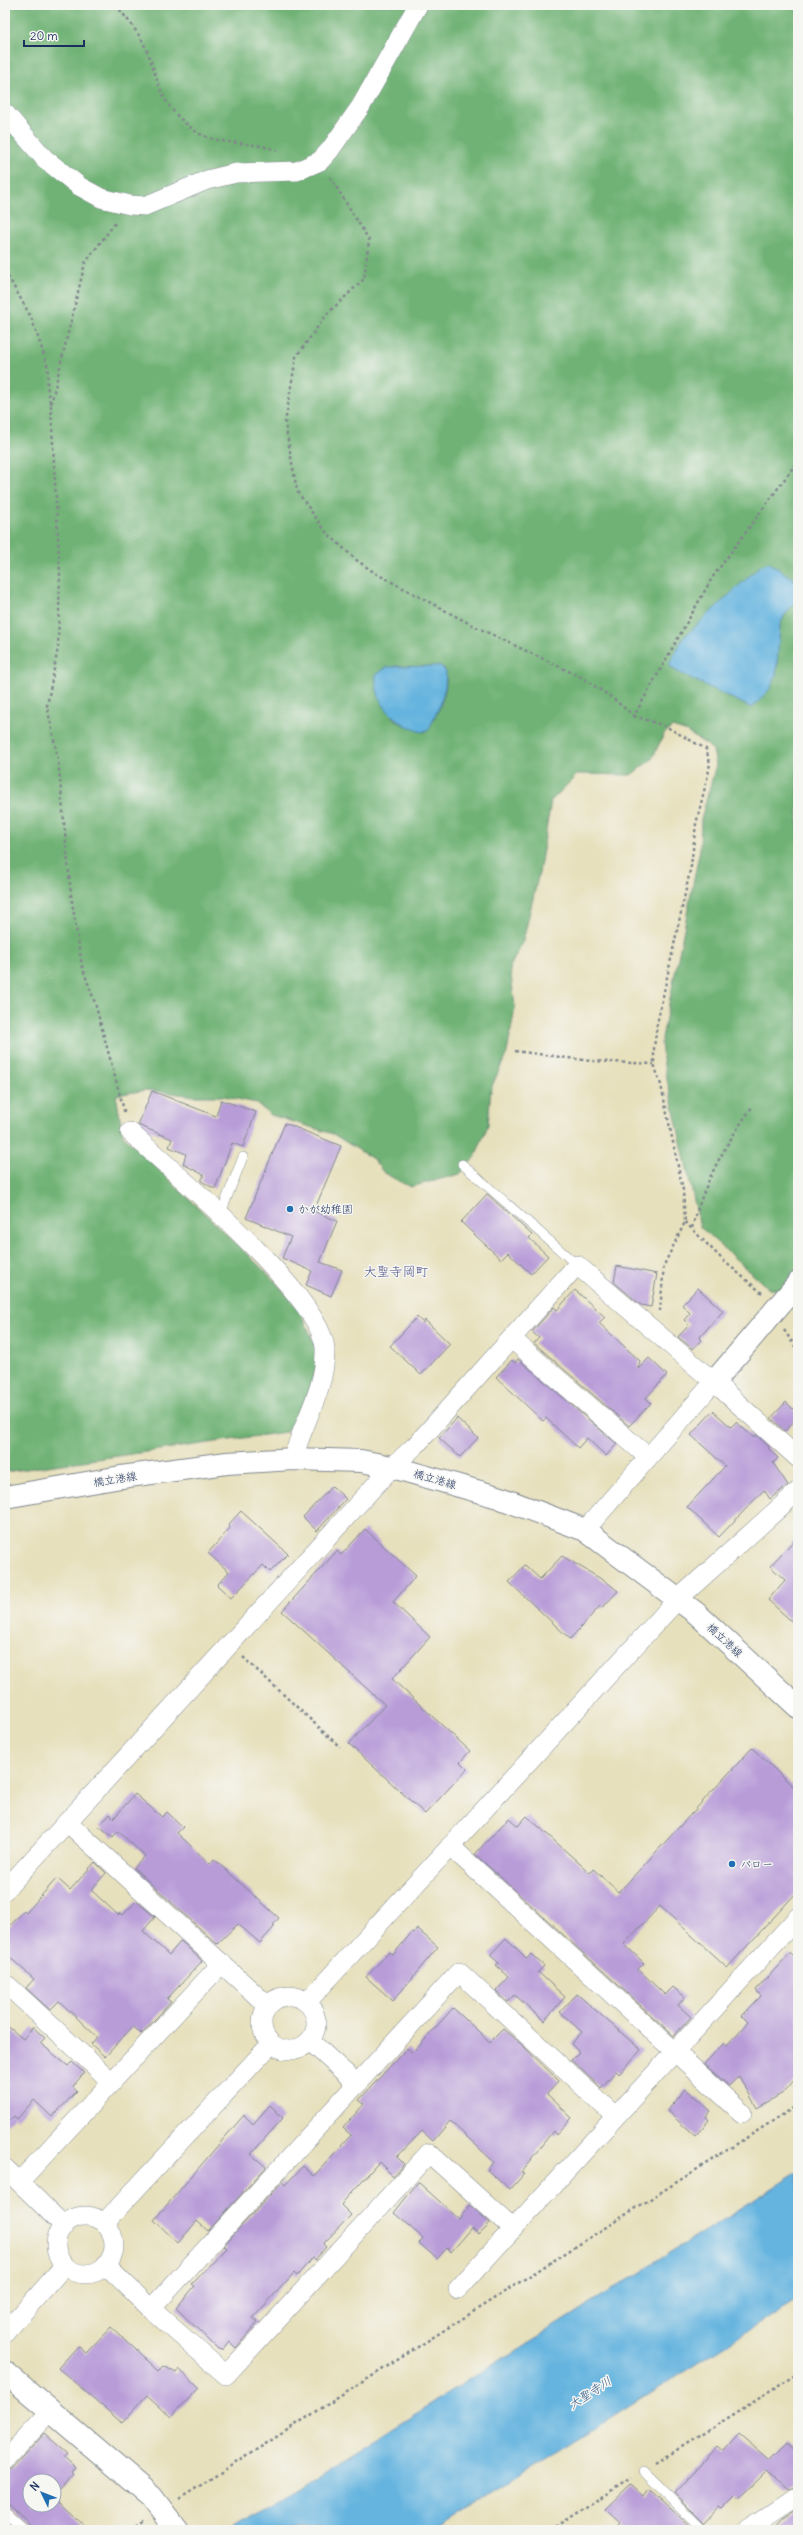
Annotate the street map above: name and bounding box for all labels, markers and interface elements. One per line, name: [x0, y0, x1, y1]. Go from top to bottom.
scale bar: [24, 22, 84, 48]
text: 20 m: [30, 28, 58, 43]
place label: かが幼稚園: [298, 1202, 353, 1216]
marker: かが幼稚園: [285, 1204, 295, 1214]
district label: 大聖寺岡町: [363, 1263, 429, 1280]
street label: 橋立港線: [412, 1466, 458, 1492]
street label: 橋立港線: [92, 1469, 138, 1489]
street label: 橋立港線: [704, 1620, 746, 1660]
place label: バロー: [740, 1857, 773, 1871]
marker: バロー: [727, 1859, 737, 1869]
water label: 大聖寺川: [566, 2373, 614, 2412]
north arrow: [22, 2473, 62, 2513]
text: N: [27, 2479, 42, 2494]

